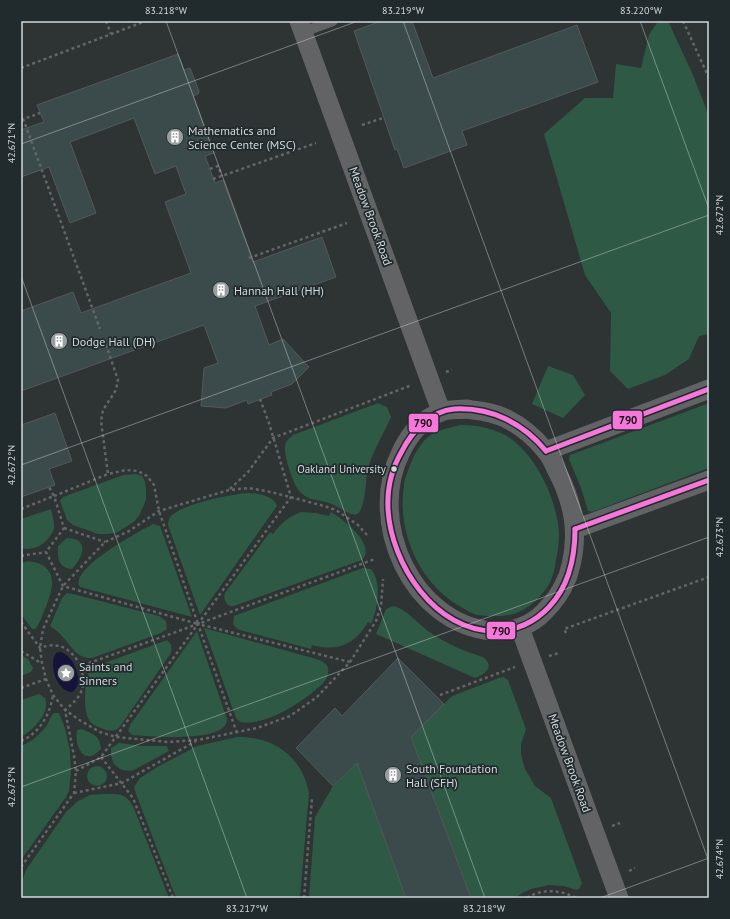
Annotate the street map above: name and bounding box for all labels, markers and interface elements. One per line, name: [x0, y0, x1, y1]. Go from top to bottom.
text: 83.218°W: [145, 4, 188, 17]
text: 83.219°W: [382, 4, 425, 17]
text: 83.220°W: [620, 4, 663, 17]
text: 42.671°N: [5, 123, 18, 163]
place label: Mathematics and Science Center (MSC): [188, 123, 296, 152]
building icon: Mathematics and Science Center (MSC): [165, 127, 185, 147]
street label: Meadow Brook Road: [346, 165, 396, 267]
text: 42.672°N: [713, 195, 726, 235]
building icon: Hannah Hall (HH): [211, 280, 231, 300]
place label: Hannah Hall (HH): [234, 283, 324, 298]
building icon: Dodge Hall (DH): [49, 331, 69, 351]
place label: Dodge Hall (DH): [72, 334, 155, 349]
line badge: 790: [612, 410, 643, 430]
line badge: 790: [408, 413, 439, 433]
text: 790: [619, 413, 637, 427]
text: 790: [414, 416, 432, 430]
text: 42.672°N: [5, 445, 18, 485]
place label: Oakland University: [297, 462, 387, 476]
marker: Oakland University: [389, 464, 399, 474]
text: 42.673°N: [713, 517, 726, 557]
line badge: 790: [486, 621, 516, 640]
text: 790: [492, 624, 510, 638]
place label: Saints and Sinners: [79, 659, 132, 688]
place icon: Saints and Sinners: [56, 663, 76, 683]
street label: Meadow Brook Road: [545, 712, 595, 814]
place label: South Foundation Hall (SFH): [406, 761, 497, 790]
building icon: South Foundation Hall (SFH): [383, 765, 403, 785]
text: 42.673°N: [5, 767, 18, 807]
text: 42.674°N: [713, 839, 726, 879]
text: 83.217°W: [226, 902, 269, 915]
text: 83.218°W: [463, 902, 506, 915]

